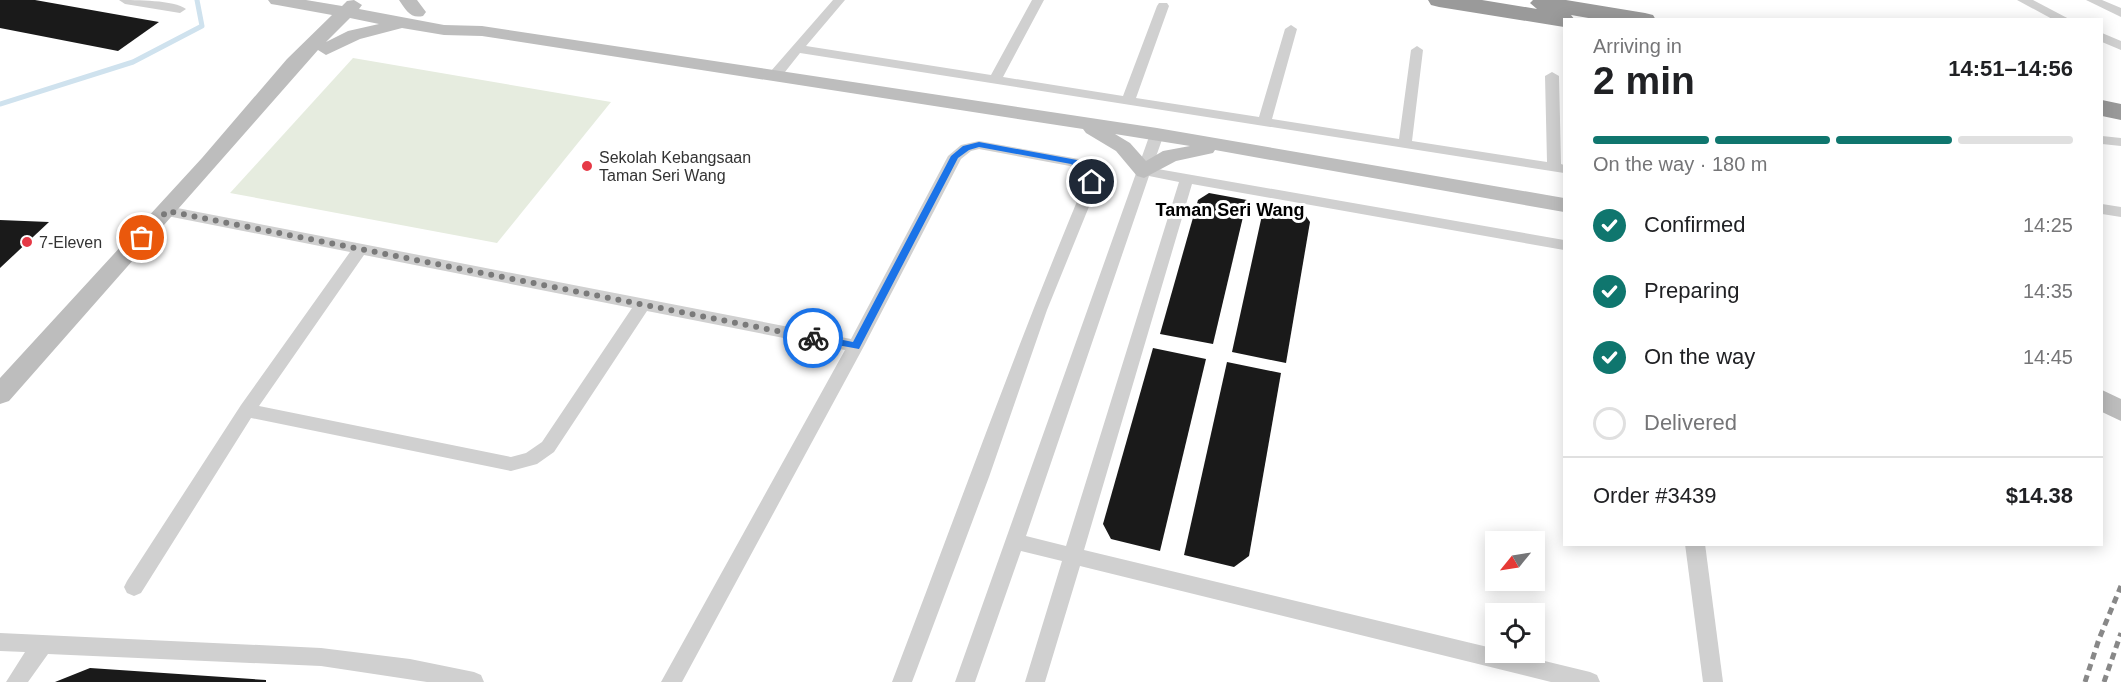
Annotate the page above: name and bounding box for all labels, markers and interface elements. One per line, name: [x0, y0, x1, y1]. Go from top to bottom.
text: Arriving in: [1593, 35, 1682, 57]
text: 14:51–14:56: [1948, 56, 2073, 81]
text: 2 min: [1593, 59, 1695, 102]
place label: Sekolah Kebangsaan Taman Seri Wang: [599, 149, 751, 184]
text: On the way · 180 m: [1593, 153, 1768, 175]
pin: [1066, 156, 1117, 207]
marker: Sekolah Kebangsaan Taman Seri Wang: [580, 159, 594, 173]
icon: home: [1075, 165, 1108, 198]
district label: Taman Seri Wang: [1155, 200, 1305, 220]
icon: check: [1593, 209, 1626, 242]
pin: [116, 212, 167, 263]
text: Confirmed: [1644, 212, 1745, 237]
text: 14:25: [2023, 214, 2073, 236]
icon: bag: [125, 221, 158, 254]
place label: 7-Eleven: [39, 234, 102, 251]
marker: 7-Eleven: [20, 235, 34, 249]
icon: check: [1593, 275, 1626, 308]
text: Preparing: [1644, 278, 1739, 303]
text: 14:35: [2023, 280, 2073, 302]
courier: [783, 308, 843, 368]
icon: bike: [797, 322, 830, 355]
icon: check: [1593, 341, 1626, 374]
text: On the way: [1644, 344, 1755, 369]
text: 14:45: [2023, 346, 2073, 368]
text: Delivered: [1644, 410, 1737, 435]
text: Order #3439: [1593, 483, 1717, 508]
text: $14.38: [2006, 483, 2073, 508]
north arrow: [1485, 531, 1545, 591]
map controls: [1485, 531, 1545, 663]
button: locate: [1485, 603, 1545, 663]

